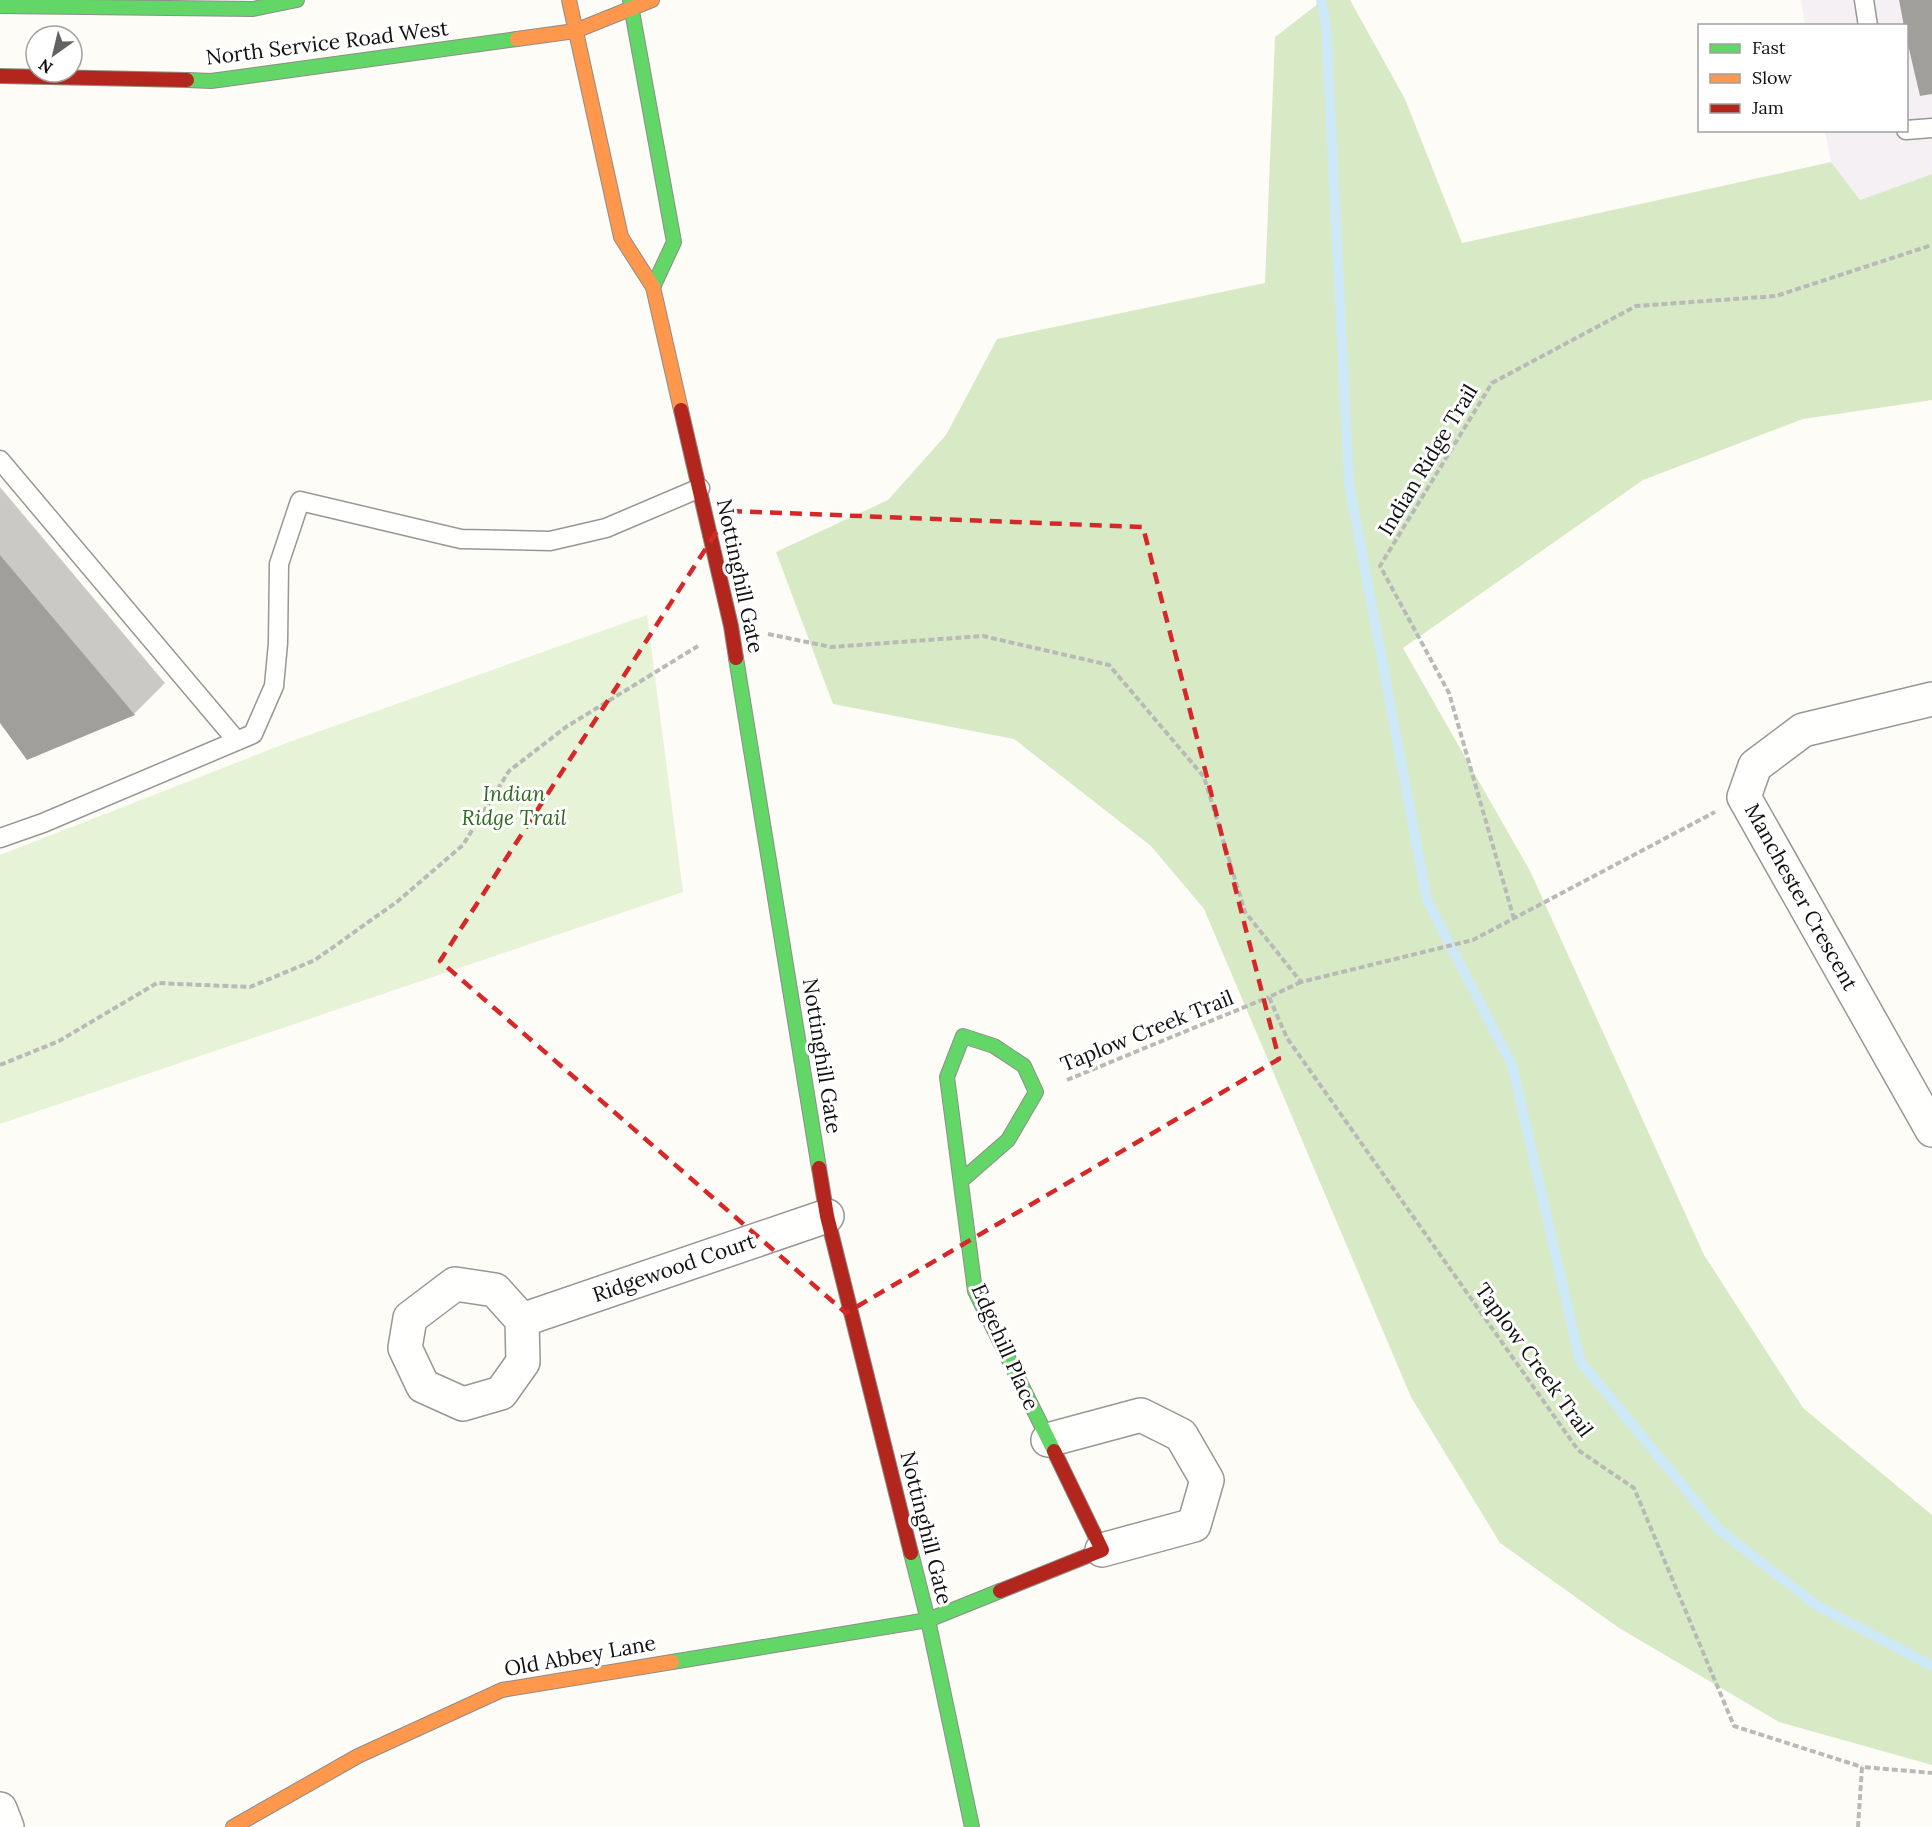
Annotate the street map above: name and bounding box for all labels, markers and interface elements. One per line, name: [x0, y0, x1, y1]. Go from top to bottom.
street label: North Service Road West: [204, 14, 451, 71]
north arrow: [24, 24, 84, 84]
legend: [1698, 24, 1908, 132]
text: Fast: [1752, 36, 1786, 59]
text: N: [35, 55, 56, 78]
text: Slow: [1752, 66, 1792, 89]
text: Jam: [1751, 96, 1784, 119]
street label: Indian Ridge Trail: [1372, 379, 1483, 540]
street label: Nottinghill Gate: [711, 496, 770, 655]
park label: Indian Ridge Trail: [462, 780, 566, 831]
street label: Manchester Crescent: [1739, 799, 1864, 996]
street label: Nottinghill Gate: [797, 976, 848, 1136]
street label: Taplow Creek Trail: [1056, 984, 1237, 1078]
street label: Ridgewood Court: [589, 1227, 760, 1308]
street label: Taplow Creek Trail: [1469, 1277, 1599, 1442]
street label: Edgehill Place: [966, 1279, 1045, 1414]
street label: Nottinghill Gate: [894, 1448, 959, 1607]
street label: Old Abbey Lane: [502, 1629, 658, 1682]

